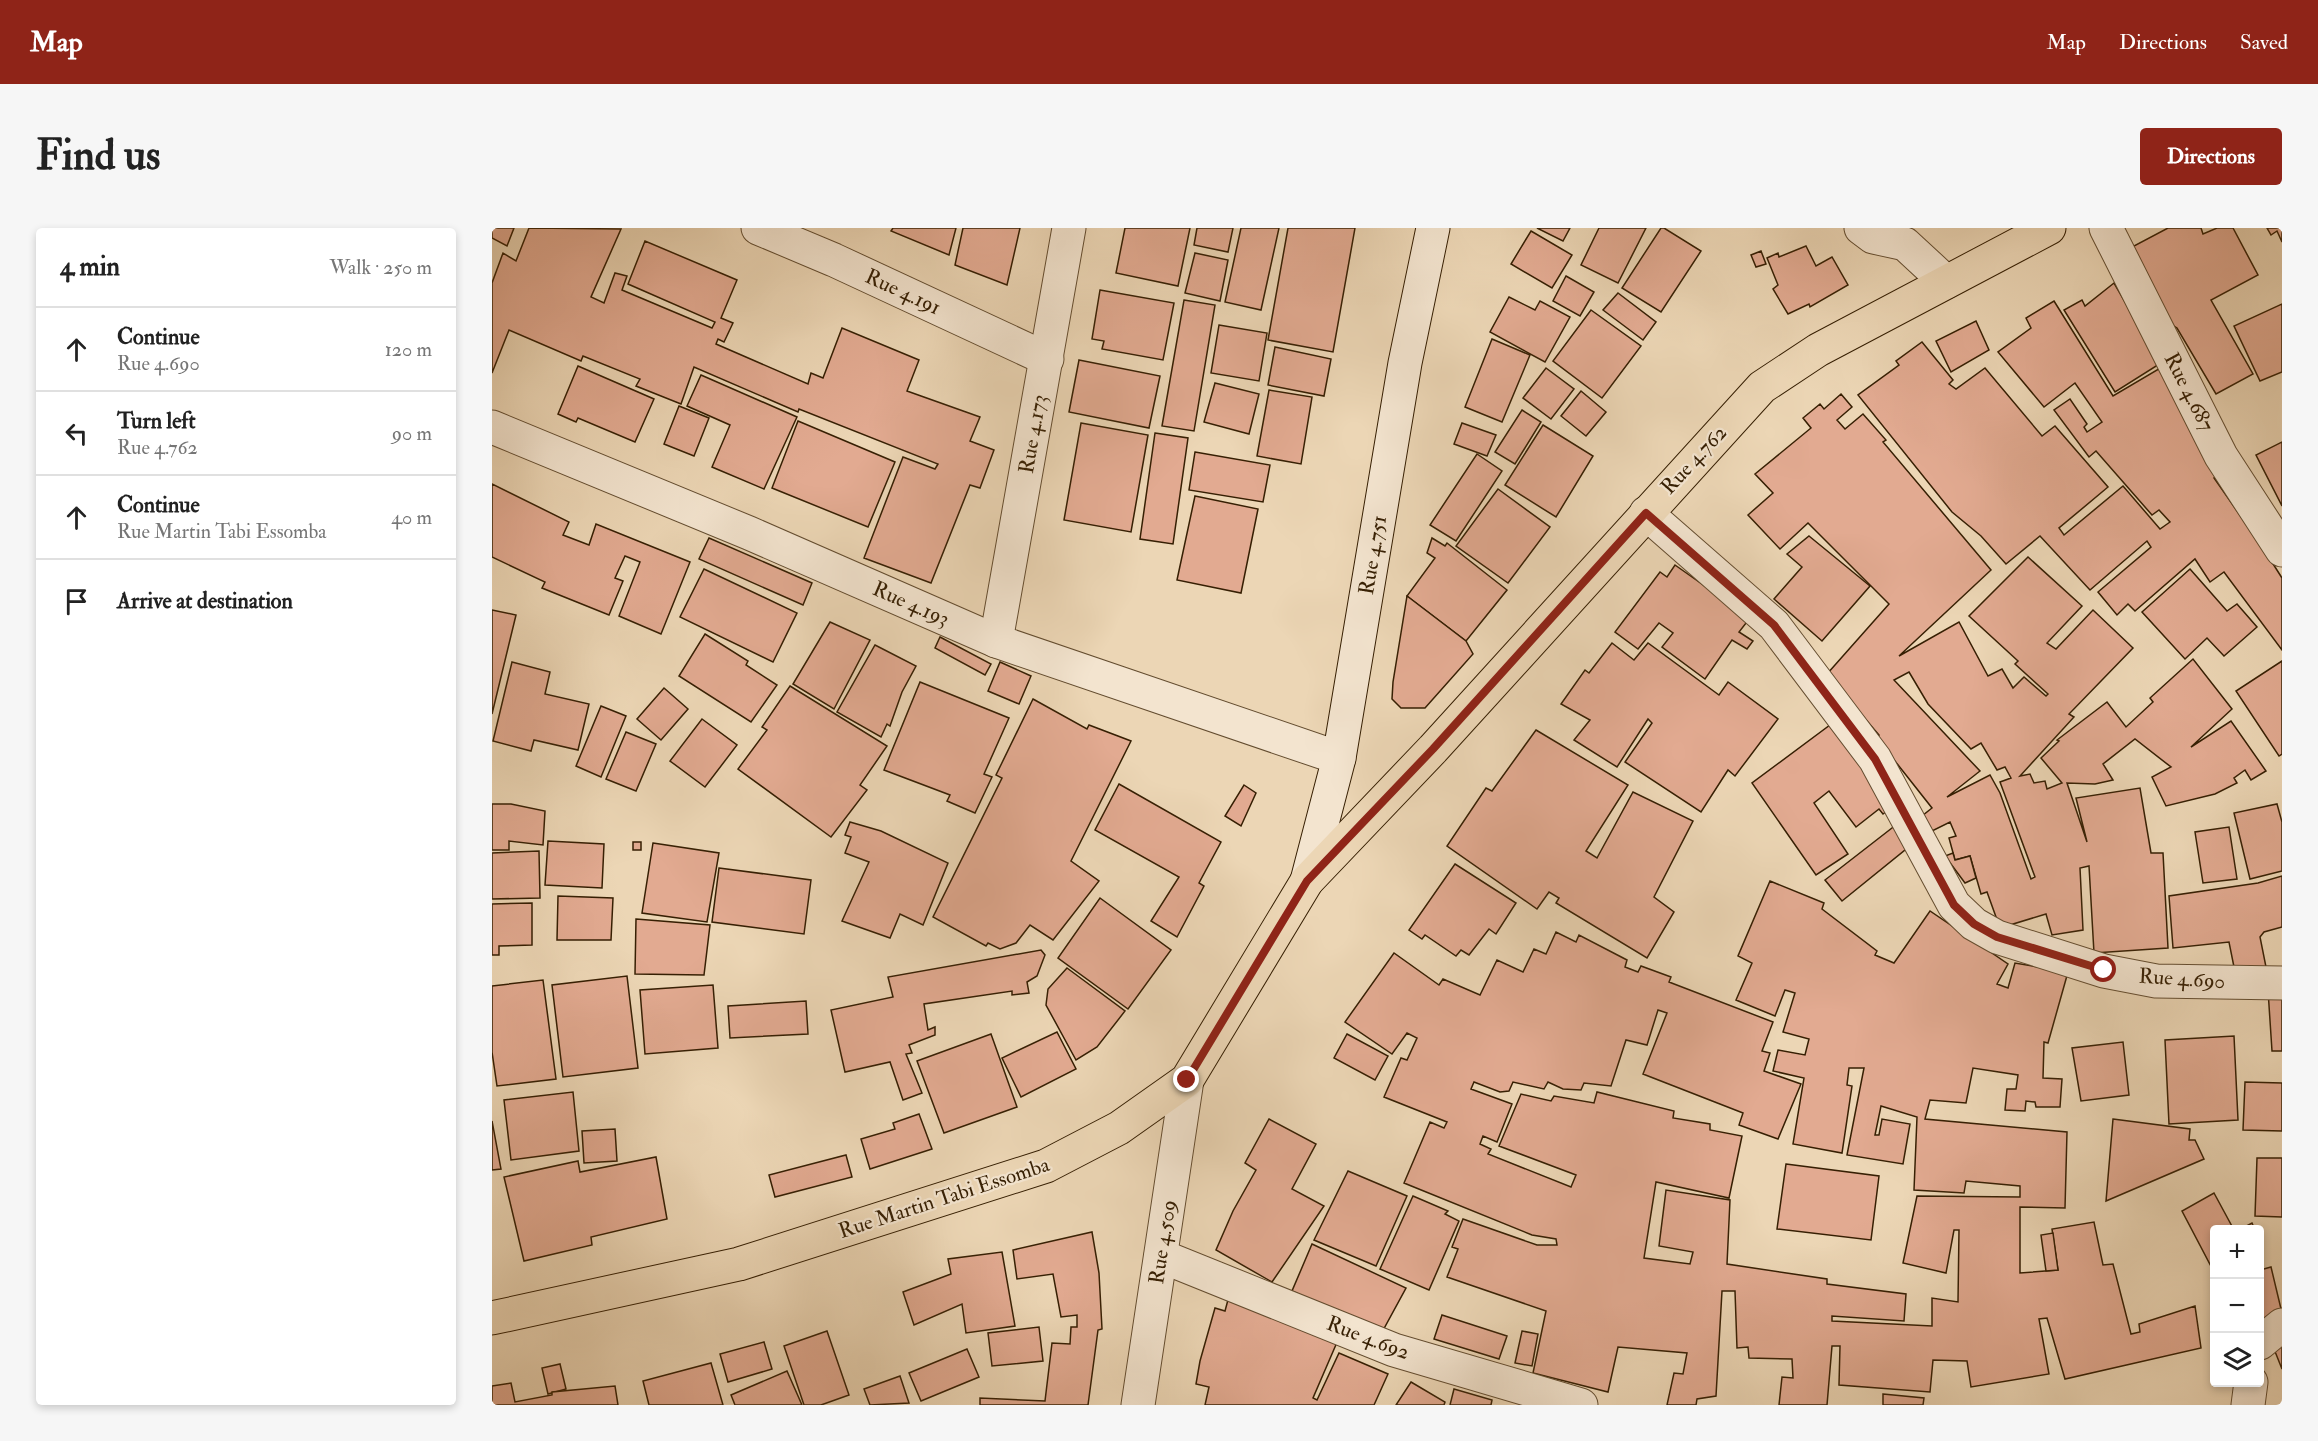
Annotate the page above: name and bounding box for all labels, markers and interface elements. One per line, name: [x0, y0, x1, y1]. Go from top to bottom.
text: Map: [30, 25, 83, 60]
text: Map: [2046, 29, 2086, 56]
text: Directions: [2119, 29, 2207, 56]
text: Saved: [2240, 29, 2288, 56]
button: Directions: [2140, 128, 2282, 185]
text: Find us: [36, 130, 160, 182]
text: 4 min: [60, 251, 120, 283]
text: Walk · 250 m: [329, 255, 432, 280]
street label: Rue 4.191: [861, 263, 945, 321]
text: Continue: [117, 323, 200, 351]
icon: ahead: [60, 333, 93, 366]
text: 120 m: [385, 337, 432, 362]
street label: Rue 4.687: [2158, 348, 2220, 436]
text: Rue 4.690: [117, 351, 200, 376]
street label: Rue 4.173: [1013, 392, 1053, 476]
text: Turn left: [117, 407, 196, 435]
icon: left: [60, 417, 93, 450]
street label: Rue 4.762: [1655, 420, 1733, 500]
text: 90 m: [392, 421, 432, 446]
text: Rue 4.762: [117, 435, 198, 460]
text: Continue: [117, 491, 200, 519]
icon: ahead: [60, 501, 93, 534]
text: 40 m: [391, 505, 432, 530]
street label: Rue 4.751: [1353, 513, 1393, 597]
text: Rue Martin Tabi Essomba: [117, 519, 327, 544]
street label: Rue 4.193: [869, 575, 953, 633]
icon: arrive: [60, 585, 93, 618]
text: Arrive at destination: [117, 587, 293, 615]
route start: [2090, 956, 2116, 982]
street label: Rue 4.690: [2138, 963, 2226, 995]
route end: [1173, 1066, 1199, 1092]
street label: Rue Martin Tabi Essomba: [835, 1151, 1053, 1245]
street label: Rue 4.509: [1143, 1198, 1183, 1286]
map controls: [2210, 1225, 2264, 1387]
button: +: [2210, 1225, 2264, 1279]
button: −: [2210, 1279, 2264, 1333]
street label: Rue 4.692: [1323, 1310, 1413, 1366]
button: layers: [2210, 1333, 2264, 1387]

